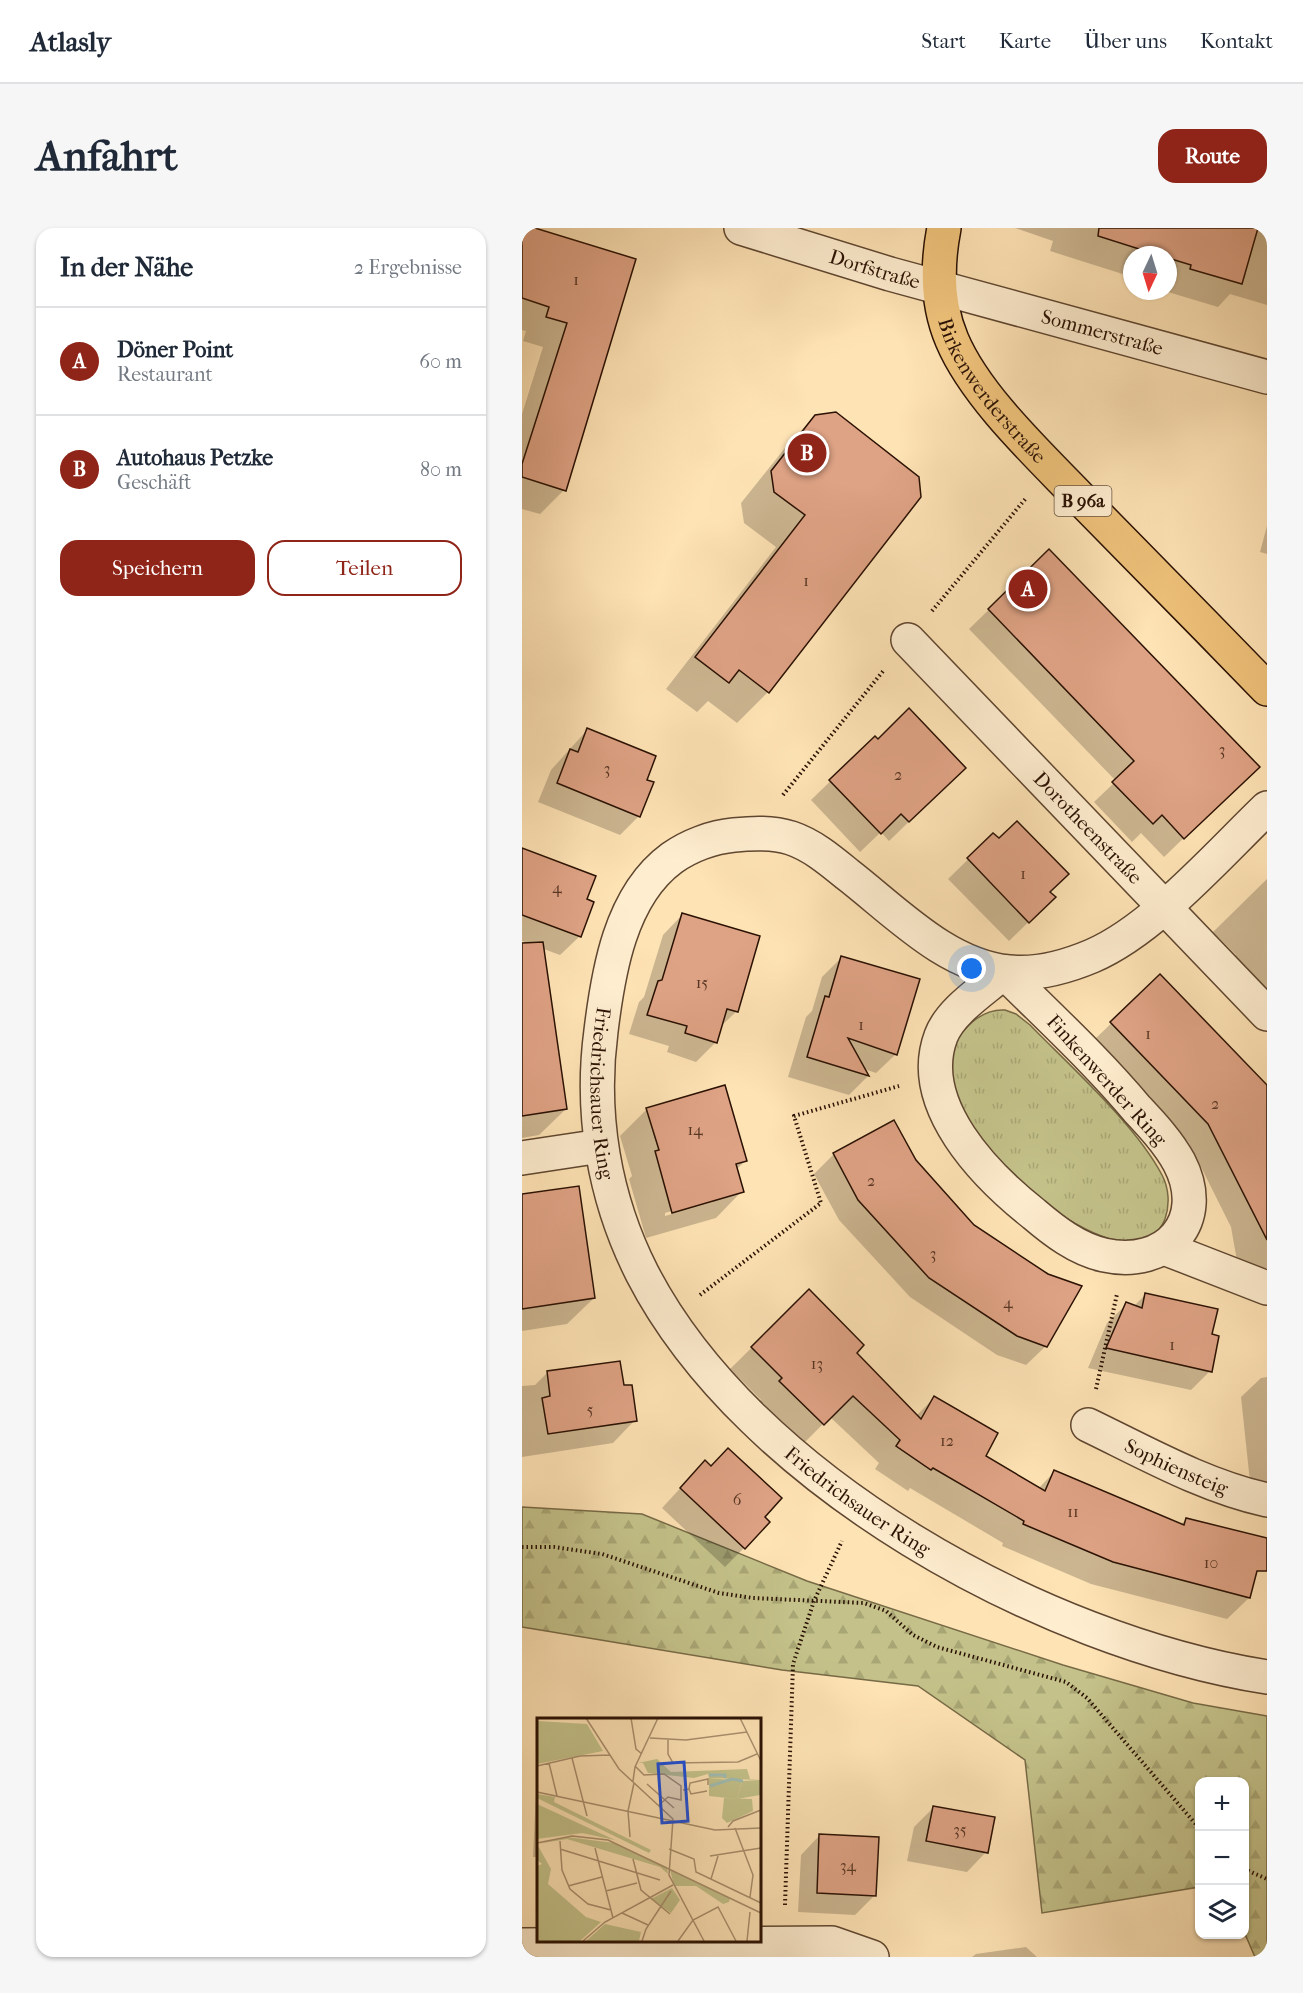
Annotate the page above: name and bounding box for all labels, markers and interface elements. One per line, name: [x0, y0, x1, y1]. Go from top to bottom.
text: Atlasly: [30, 25, 111, 58]
text: Start: [921, 29, 966, 53]
text: Karte: [999, 29, 1051, 53]
text: Über uns: [1084, 29, 1167, 53]
text: Kontakt: [1200, 29, 1273, 53]
button: Route: [1158, 129, 1267, 183]
text: Anfahrt: [36, 132, 178, 181]
street label: Dorfstraße: [827, 245, 923, 294]
north arrow: [1123, 246, 1177, 300]
text: In der Nähe: [60, 252, 193, 283]
text: 2 Ergebnisse: [354, 256, 462, 279]
house number: 1: [573, 270, 579, 289]
street label: Sommerstraße: [1039, 305, 1166, 360]
street label: Birkenwerderstraße: [933, 315, 1051, 468]
text: Döner Point: [117, 337, 233, 363]
text: A: [73, 350, 86, 373]
text: 60 m: [419, 350, 462, 373]
text: Restaurant: [117, 363, 213, 386]
pin: B: [788, 430, 826, 476]
text: Autohaus Petzke: [117, 445, 273, 471]
text: B: [73, 458, 86, 481]
text: 80 m: [420, 458, 462, 481]
text: Geschäft: [117, 471, 191, 494]
road number: B 96a: [1054, 486, 1112, 516]
button: Speichern: [60, 540, 255, 596]
button: Teilen: [267, 540, 462, 596]
pin: A: [1008, 566, 1048, 612]
house number: 1: [803, 571, 809, 590]
house number: 3: [1219, 740, 1225, 759]
house number: 3: [604, 759, 610, 778]
house number: 2: [894, 765, 902, 784]
street label: Dorotheenstraße: [1029, 767, 1147, 889]
house number: 1: [1020, 864, 1026, 883]
house number: 4: [552, 878, 562, 897]
your location: [957, 954, 986, 983]
house number: 15: [696, 973, 708, 992]
street label: Friedrichsauer Ring: [585, 1006, 619, 1182]
street label: Finkenwerder Ring: [1042, 1010, 1172, 1151]
house number: 1: [858, 1015, 864, 1034]
house number: 1: [1145, 1024, 1151, 1043]
house number: 2: [1211, 1094, 1219, 1113]
house number: 14: [687, 1120, 703, 1139]
house number: 2: [867, 1171, 875, 1190]
house number: 3: [930, 1244, 936, 1263]
house number: 4: [1003, 1293, 1013, 1312]
house number: 1: [1169, 1335, 1175, 1354]
house number: 13: [811, 1354, 823, 1373]
house number: 5: [587, 1400, 594, 1419]
house number: 12: [940, 1431, 954, 1450]
street label: Sophiensteig: [1121, 1434, 1231, 1500]
street label: Friedrichsauer Ring: [780, 1442, 935, 1561]
house number: 6: [733, 1490, 742, 1509]
house number: 11: [1067, 1502, 1079, 1521]
house number: 10: [1204, 1553, 1218, 1572]
inset map: [537, 1718, 760, 1942]
map controls: [1195, 1777, 1249, 1939]
button: +: [1195, 1777, 1249, 1831]
house number: 35: [953, 1820, 967, 1839]
button: −: [1195, 1831, 1249, 1885]
house number: 34: [840, 1856, 857, 1875]
button: layers: [1195, 1885, 1249, 1939]

